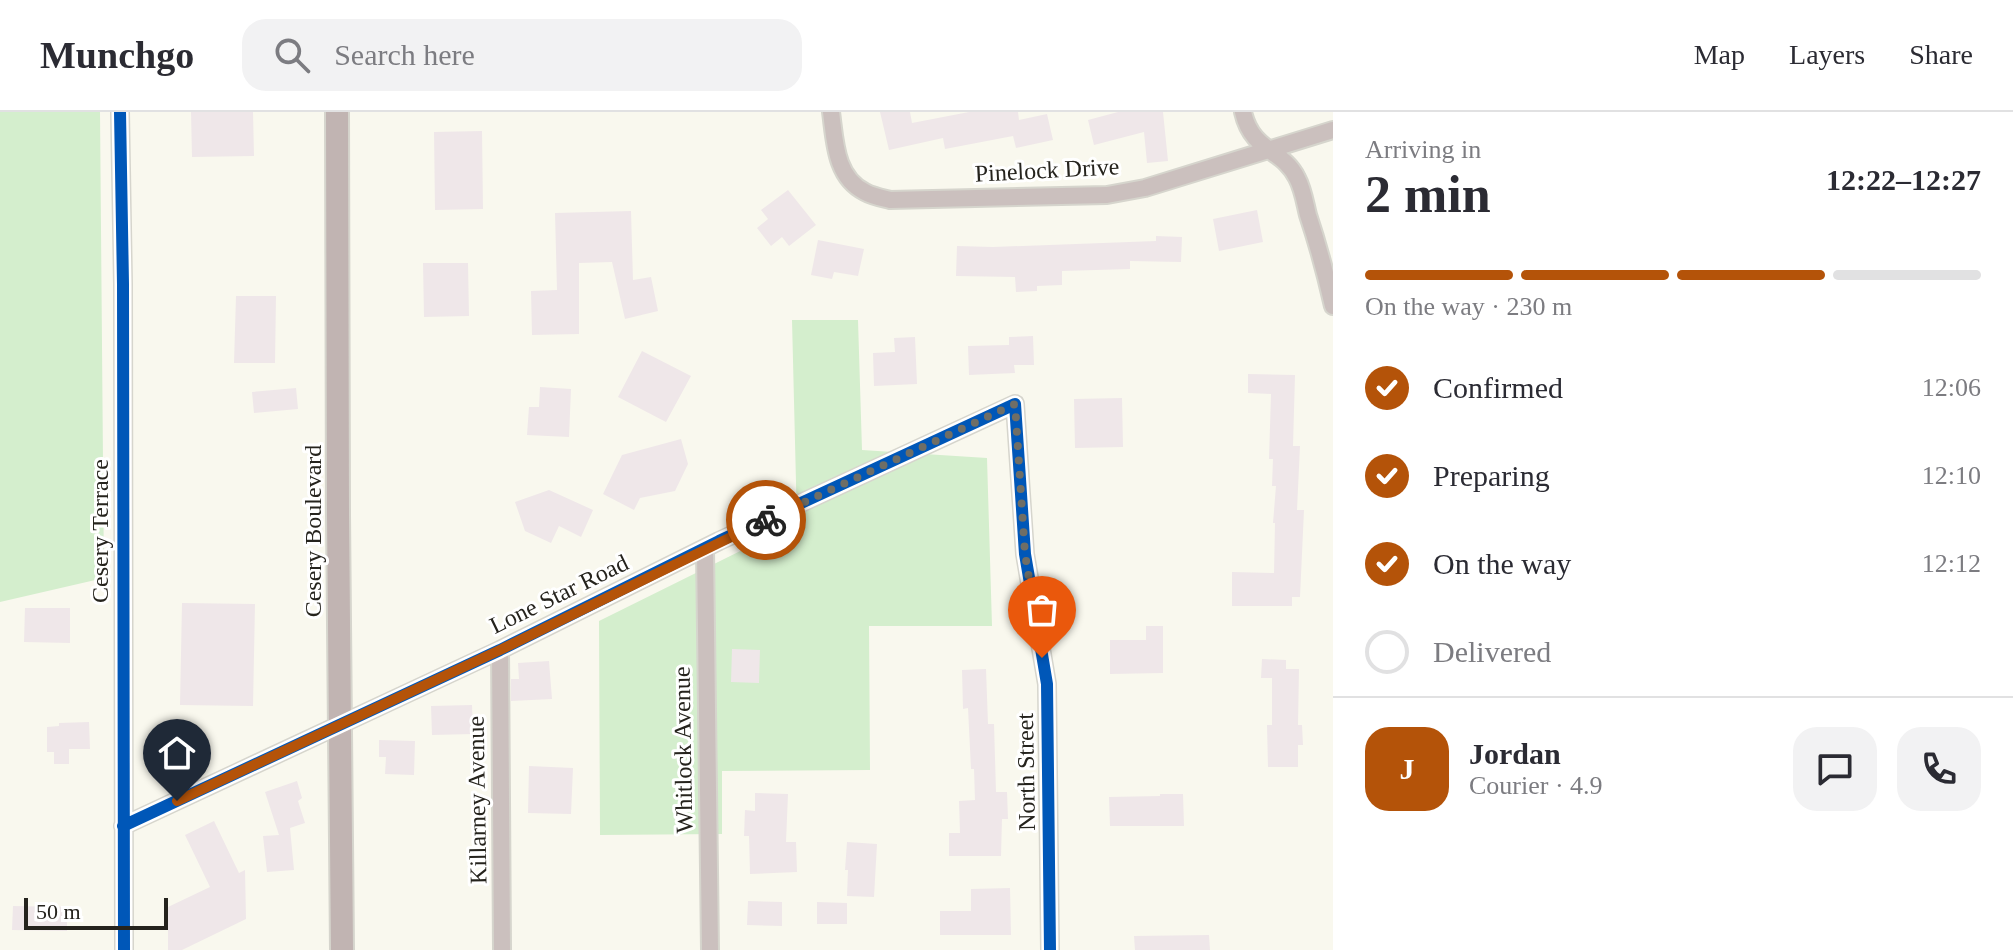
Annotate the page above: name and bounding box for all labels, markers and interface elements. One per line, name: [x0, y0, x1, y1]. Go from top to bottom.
search box: [242, 19, 802, 91]
icon: search: [270, 33, 314, 77]
text: Munchgo: [40, 34, 194, 76]
text: Search here: [334, 38, 475, 71]
text: Map: [1694, 39, 1745, 70]
text: Layers: [1789, 39, 1865, 70]
text: Share: [1909, 39, 1973, 70]
text: Arriving in: [1365, 135, 1481, 164]
street label: Pinelock Drive: [974, 153, 1120, 187]
text: 12:22–12:27: [1826, 163, 1981, 196]
text: 2 min: [1365, 166, 1491, 223]
text: On the way · 230 m: [1365, 292, 1572, 321]
icon: check: [1365, 366, 1409, 410]
text: Confirmed: [1433, 371, 1563, 404]
text: 12:06: [1922, 373, 1981, 402]
street label: Cesery Boulevard: [300, 445, 326, 617]
icon: check: [1365, 454, 1409, 498]
street label: Cesery Terrace: [87, 459, 113, 603]
text: Preparing: [1433, 459, 1550, 492]
text: 12:10: [1922, 461, 1981, 490]
courier: [726, 480, 806, 560]
icon: bike: [744, 498, 788, 542]
icon: check: [1365, 542, 1409, 586]
text: On the way: [1433, 547, 1571, 580]
street label: Lone Star Road: [486, 549, 632, 639]
text: 12:12: [1922, 549, 1981, 578]
pin: [1008, 576, 1076, 658]
icon: bag: [1020, 588, 1064, 632]
text: Delivered: [1433, 635, 1551, 668]
street label: Whitlock Avenue: [669, 666, 697, 834]
street label: North Street: [1012, 712, 1040, 831]
street label: Killarney Avenue: [463, 716, 491, 884]
pin: [143, 719, 211, 801]
button: chat: [1793, 727, 1877, 811]
button: phone: [1897, 727, 1981, 811]
icon: home: [155, 731, 199, 775]
text: Jordan: [1469, 737, 1561, 770]
text: J: [1400, 752, 1415, 785]
text: Courier · 4.9: [1469, 771, 1603, 800]
scale bar: [24, 894, 168, 930]
text: 50 m: [36, 899, 81, 924]

